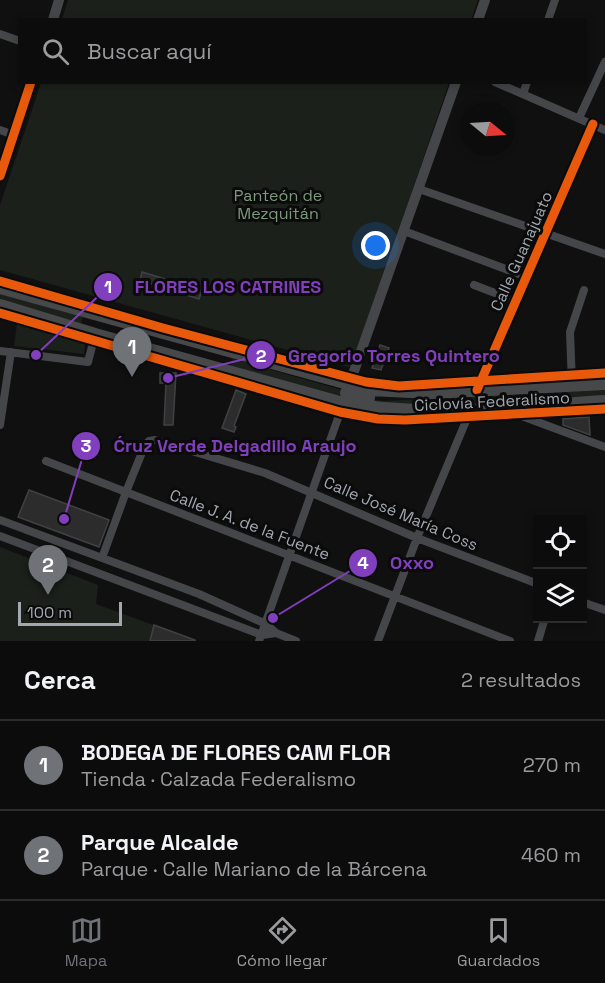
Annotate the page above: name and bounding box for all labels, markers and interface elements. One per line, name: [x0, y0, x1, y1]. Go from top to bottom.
search box: [18, 18, 587, 84]
icon: search: [39, 35, 72, 68]
text: Buscar aquí: [87, 37, 212, 65]
north arrow: [461, 102, 515, 156]
park label: Panteón de Mezquitán: [234, 185, 322, 224]
street label: Calle Guanajuato: [486, 188, 557, 314]
your location: [361, 231, 390, 260]
callout: FLORES LOS CATRINES: [93, 269, 333, 305]
text: 1: [104, 275, 112, 298]
text: FLORES LOS CATRINES: [135, 275, 321, 298]
pin: 1: [112, 328, 152, 377]
callout: Gregorio Torres Quintero: [246, 337, 512, 373]
text: 2: [256, 344, 267, 367]
text: Gregorio Torres Quintero: [288, 344, 500, 367]
street label: Ciclovía Federalismo: [414, 387, 570, 416]
callout: Ćruz Verde Delgadillo Araujo: [71, 428, 368, 464]
text: 3: [81, 434, 92, 457]
text: Ćruz Verde Delgadillo Araujo: [113, 434, 357, 457]
street label: Calle José María Coss: [321, 472, 481, 555]
street label: Calle J. A. de la Fuente: [167, 484, 333, 565]
map controls: [533, 515, 587, 623]
button: locate: [533, 515, 587, 569]
callout: Oxxo: [348, 545, 446, 581]
pin: 2: [28, 546, 68, 595]
text: 4: [357, 551, 369, 574]
text: Oxxo: [390, 551, 434, 574]
button: layers: [533, 569, 587, 623]
scale bar: [18, 599, 122, 626]
text: 100 m: [27, 602, 72, 623]
text: Cerca: [24, 663, 96, 697]
text: 2 resultados: [461, 667, 581, 693]
text: BODEGA DE FLORES CAM FLOR: [81, 738, 391, 766]
text: 1: [39, 752, 48, 778]
text: 270 m: [523, 752, 581, 778]
text: Tienda · Calzada Federalismo: [81, 766, 356, 792]
text: Parque Alcalde: [81, 828, 239, 856]
text: 2: [38, 842, 49, 868]
text: 460 m: [521, 842, 581, 868]
text: Parque · Calle Mariano de la Bárcena: [81, 856, 427, 882]
tab: Mapa: [65, 914, 107, 971]
tab: Cómo llegar: [237, 914, 328, 971]
tab: Guardados: [457, 914, 540, 971]

